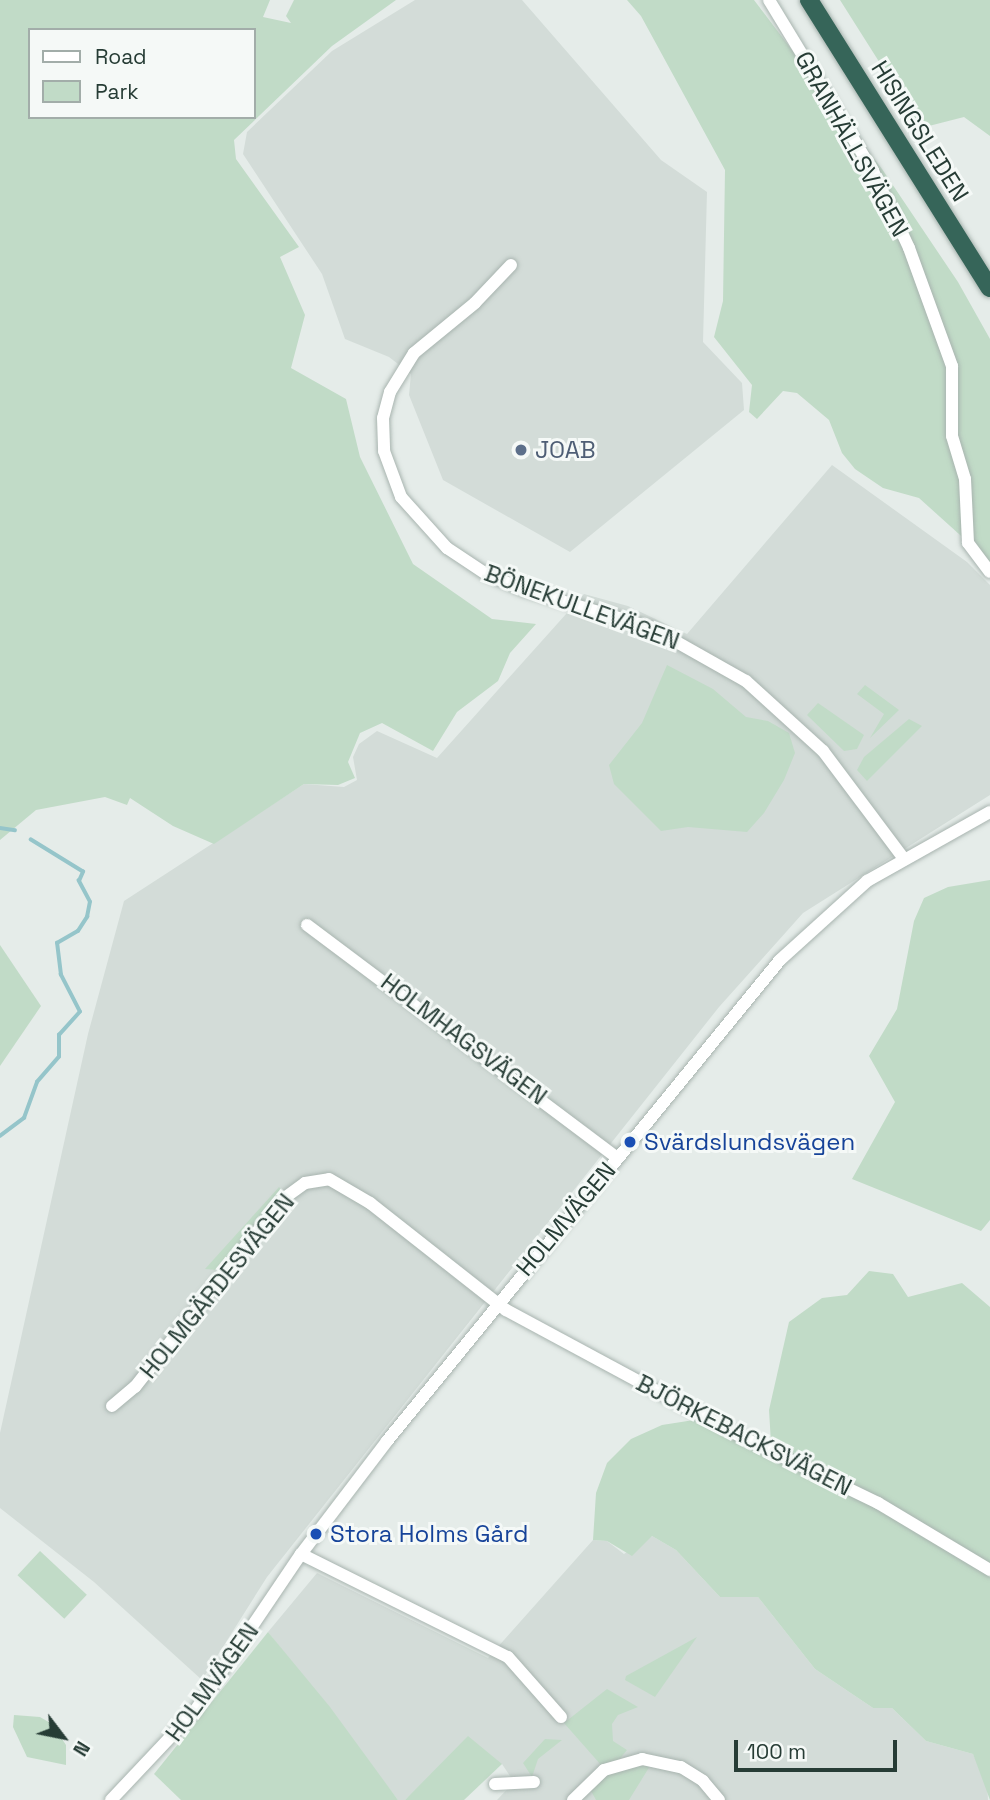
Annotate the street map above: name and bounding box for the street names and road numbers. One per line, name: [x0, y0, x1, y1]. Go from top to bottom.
street label: GRANHÄLLSVÄGEN: [789, 46, 915, 242]
street label: HISINGSLEDEN: [865, 55, 975, 207]
street label: BÖNEKULLEVÄGEN: [481, 558, 683, 656]
street label: HOLMHAGSVÄGEN: [375, 967, 553, 1111]
street label: HOLMVÄGEN: [510, 1156, 622, 1282]
street label: HOLMGÄRDESVÄGEN: [134, 1188, 300, 1384]
street label: BJÖRKEBACKSVÄGEN: [631, 1368, 857, 1502]
street label: HOLMVÄGEN: [159, 1617, 265, 1747]

